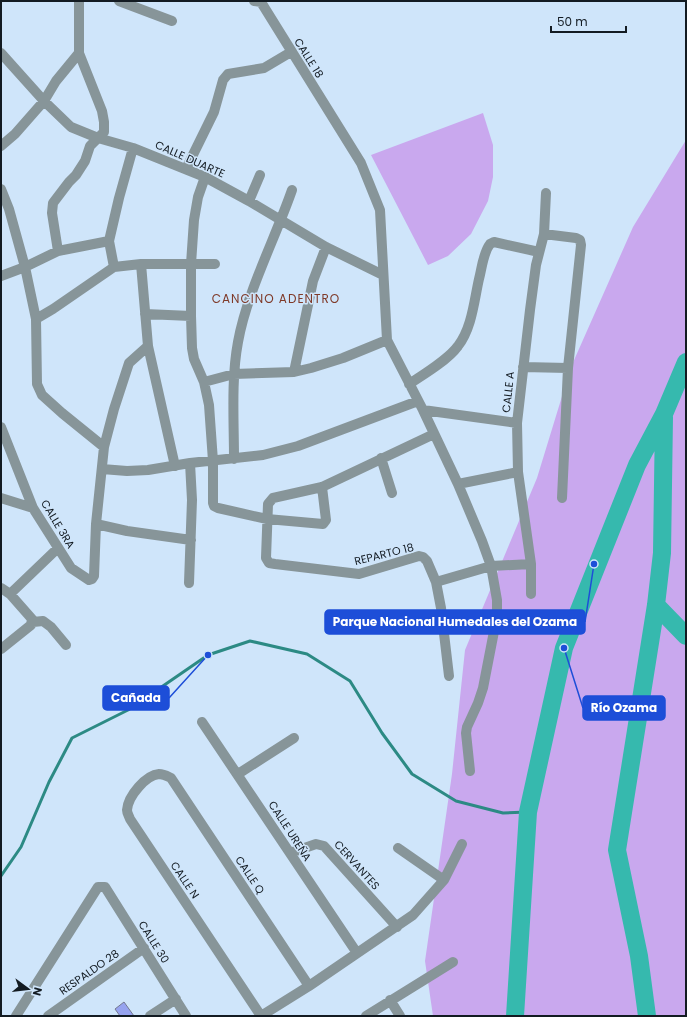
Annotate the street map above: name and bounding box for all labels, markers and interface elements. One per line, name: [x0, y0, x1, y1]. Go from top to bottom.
scale bar: [551, 8, 626, 34]
text: 50 m: [557, 13, 588, 30]
street label: CALLE 18: [290, 35, 328, 81]
street label: CALLE DUARTE: [153, 136, 227, 182]
district label: CANCINO ADENTRO: [212, 290, 340, 307]
street label: CALLE A: [498, 370, 518, 413]
street label: CALLE 3RA: [37, 496, 79, 552]
street label: REPARTO 18: [353, 539, 415, 569]
callout: Parque Nacional Humedales del Ozama: [325, 610, 585, 634]
text: Parque Nacional Humedales del Ozama: [333, 613, 577, 630]
callout: Cañada: [103, 686, 169, 710]
text: Cañada: [111, 689, 161, 706]
callout: Río Ozama: [583, 696, 665, 720]
text: Río Ozama: [591, 699, 657, 716]
street label: CALLE UREÑA: [265, 798, 316, 865]
street label: CERVANTES: [330, 837, 384, 893]
street label: CALLE Q: [231, 853, 269, 897]
street label: CALLE N: [167, 858, 203, 902]
street label: CALLE 30: [135, 918, 173, 966]
street label: RESPALDO 28: [56, 945, 122, 999]
north arrow: [8, 969, 48, 1009]
text: N: [29, 986, 46, 998]

